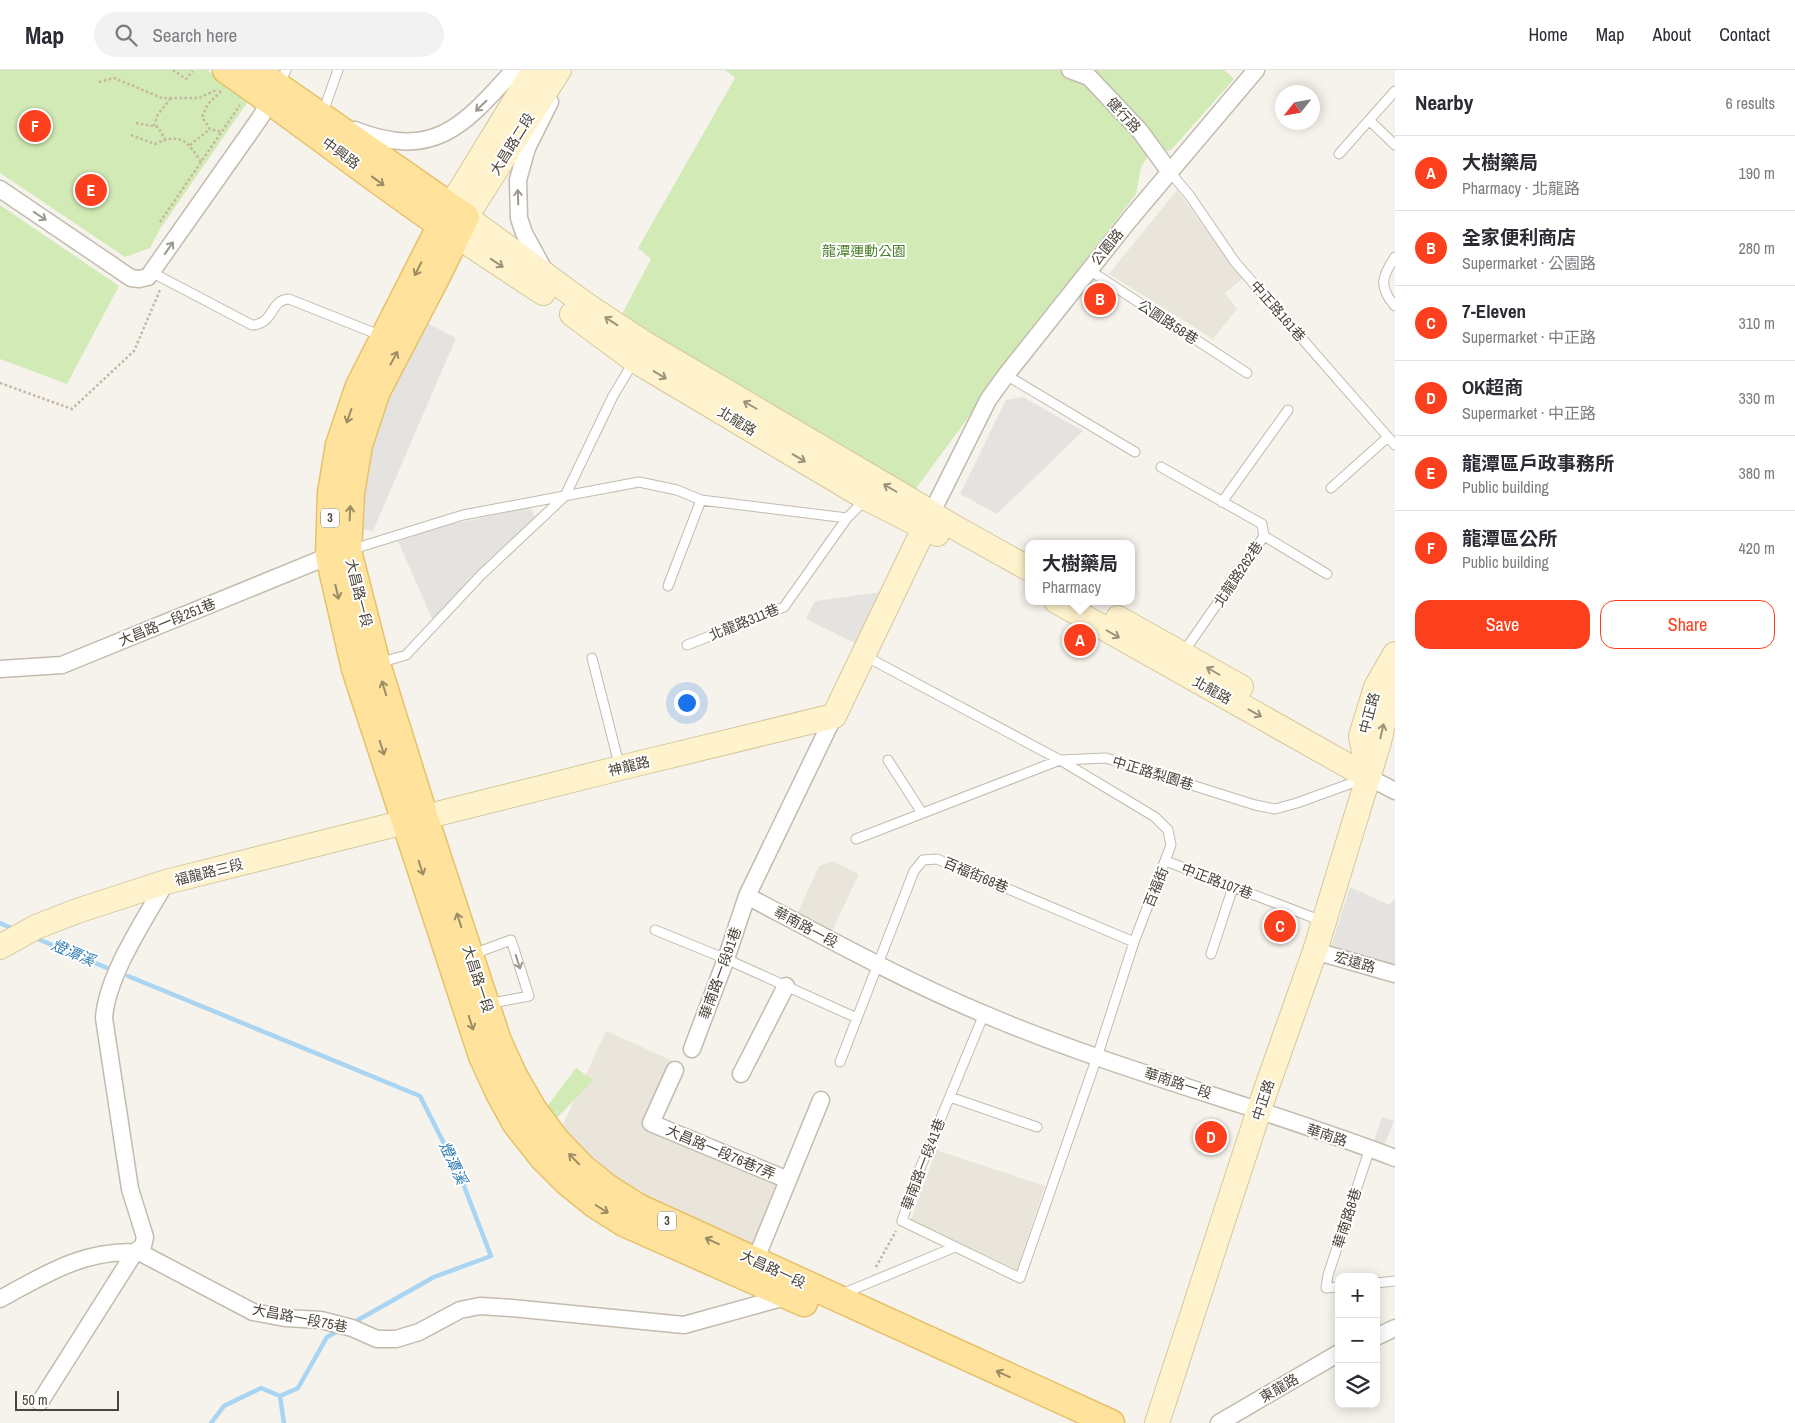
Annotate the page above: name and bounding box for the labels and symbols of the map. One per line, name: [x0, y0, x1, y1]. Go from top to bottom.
north arrow: [1275, 85, 1320, 130]
street label: 健行路: [1103, 94, 1145, 136]
one-way arrow: [475, 99, 487, 112]
pin: F: [19, 107, 51, 145]
street label: 大昌路二段: [486, 110, 538, 178]
street label: 中興路: [319, 133, 363, 173]
pin: E: [75, 171, 107, 209]
one-way arrow: [371, 176, 385, 186]
one-way arrow: [513, 189, 523, 205]
one-way arrow: [33, 211, 47, 221]
street label: 公園路: [1087, 225, 1127, 269]
one-way arrow: [163, 242, 174, 255]
park label: 龍潭運動公園: [822, 242, 906, 260]
one-way arrow: [490, 258, 504, 268]
one-way arrow: [413, 261, 423, 276]
street label: 中正路161巷: [1247, 277, 1309, 345]
pin: B: [1084, 280, 1116, 318]
street label: 公園路58巷: [1134, 296, 1202, 348]
one-way arrow: [604, 316, 618, 326]
one-way arrow: [389, 351, 399, 366]
one-way arrow: [653, 370, 667, 380]
one-way arrow: [743, 400, 757, 410]
street label: 北龍路: [714, 402, 760, 440]
one-way arrow: [344, 407, 353, 423]
one-way arrow: [792, 454, 806, 464]
one-way arrow: [883, 482, 897, 492]
one-way arrow: [346, 505, 355, 521]
road number: 3: [321, 508, 339, 528]
street label: 北龍路262巷: [1210, 538, 1266, 610]
street label: 大昌路一段: [342, 557, 376, 629]
one-way arrow: [333, 584, 342, 600]
street label: 大昌路一段251巷: [116, 594, 218, 650]
street label: 北龍路311巷: [706, 600, 782, 644]
pin: A: [1064, 621, 1096, 659]
one-way arrow: [1106, 629, 1121, 639]
one-way arrow: [1207, 666, 1221, 676]
street label: 北龍路: [1189, 672, 1235, 708]
one-way arrow: [379, 681, 389, 697]
your location: [674, 690, 700, 716]
street label: 中正路: [1355, 690, 1383, 736]
one-way arrow: [1247, 709, 1262, 719]
one-way arrow: [1378, 724, 1387, 740]
one-way arrow: [377, 740, 387, 756]
street label: 神龍路: [606, 752, 652, 780]
street label: 中正路梨園巷: [1110, 752, 1196, 794]
street label: 百福街68巷: [941, 853, 1011, 897]
street label: 福龍路三段: [173, 855, 245, 889]
street label: 中正路107巷: [1179, 859, 1255, 903]
one-way arrow: [417, 860, 426, 876]
street label: 百福街: [1140, 864, 1172, 910]
street label: 華南路一段: [771, 903, 841, 951]
pin: C: [1264, 907, 1296, 945]
one-way arrow: [454, 913, 463, 929]
street label: 華南路一段91巷: [695, 924, 745, 1022]
water label: 燈潭溪: [48, 934, 100, 972]
street label: 大昌路一段: [459, 943, 497, 1015]
street label: 宏遠路: [1332, 948, 1378, 976]
one-way arrow: [513, 953, 523, 969]
one-way arrow: [467, 1015, 476, 1030]
street label: 華南路一段: [1142, 1064, 1214, 1102]
street label: 中正路: [1248, 1077, 1278, 1123]
street label: 華南路一段41巷: [897, 1116, 949, 1212]
pin: D: [1195, 1118, 1227, 1156]
street label: 華南路: [1304, 1120, 1350, 1150]
street label: 大昌路一段76巷7弄: [664, 1121, 778, 1183]
water label: 燈潭溪: [434, 1138, 473, 1189]
one-way arrow: [568, 1152, 580, 1165]
street label: 華南路8巷: [1329, 1186, 1365, 1250]
one-way arrow: [594, 1205, 608, 1215]
road number: 3: [658, 1212, 676, 1230]
one-way arrow: [705, 1236, 720, 1246]
street label: 大昌路一段: [737, 1246, 809, 1292]
street label: 大昌路一段75巷: [251, 1300, 349, 1336]
one-way arrow: [996, 1369, 1011, 1379]
street label: 東龍路: [1256, 1370, 1302, 1406]
scale bar: [15, 1388, 119, 1411]

